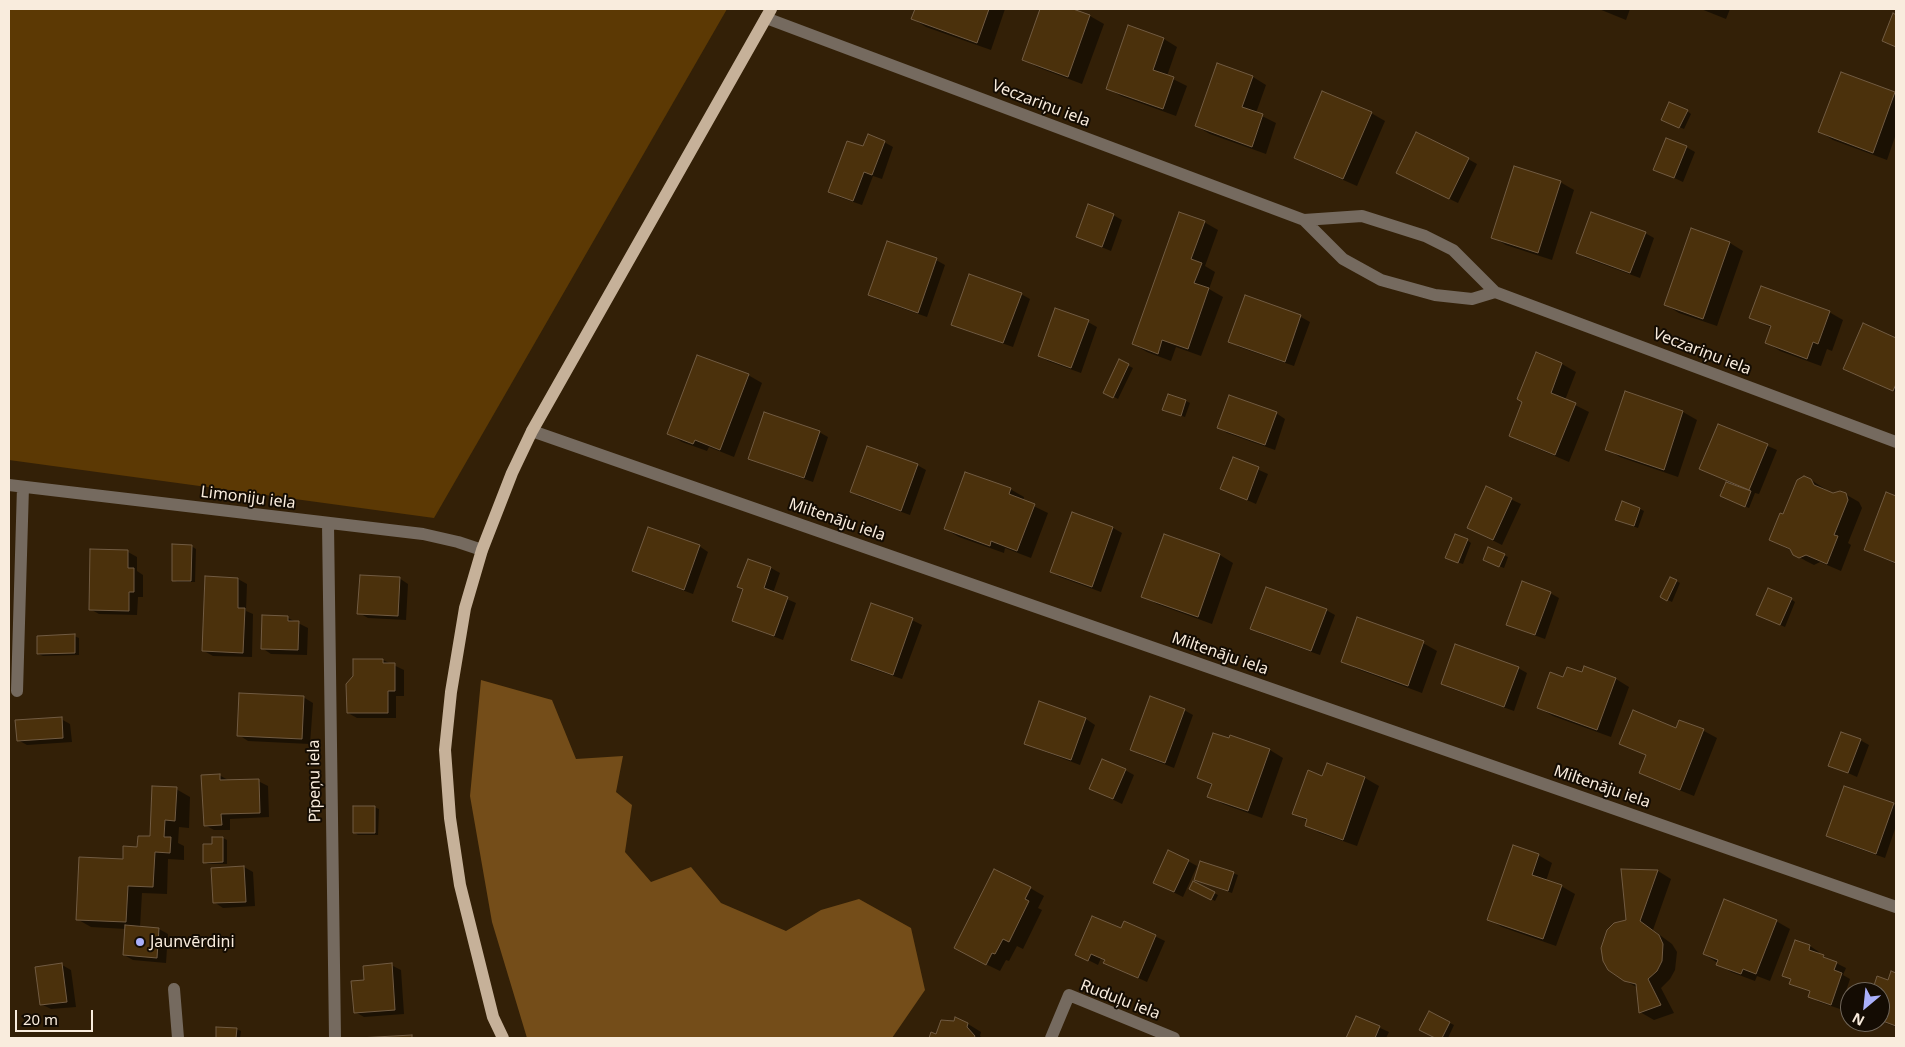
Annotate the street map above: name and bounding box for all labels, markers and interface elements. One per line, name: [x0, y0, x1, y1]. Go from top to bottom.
street label: Veczariņu iela: [989, 77, 1093, 131]
street label: Veczariņu iela: [1650, 325, 1754, 379]
street label: Limoniju iela: [199, 483, 297, 513]
street label: Miltenāju iela: [786, 495, 888, 545]
street label: Miltenāju iela: [1169, 629, 1271, 679]
street label: Pīpeņu iela: [305, 739, 325, 823]
street label: Miltenāju iela: [1551, 762, 1653, 812]
place label: Jaunvērdiņi: [150, 932, 235, 952]
marker: Jaunvērdiņi: [134, 936, 146, 948]
street label: Ruduļu iela: [1077, 976, 1163, 1024]
north arrow: [1840, 982, 1890, 1032]
scale bar: [18, 1000, 95, 1032]
text: 20 m: [23, 1009, 58, 1029]
text: N: [1849, 1009, 1868, 1031]

